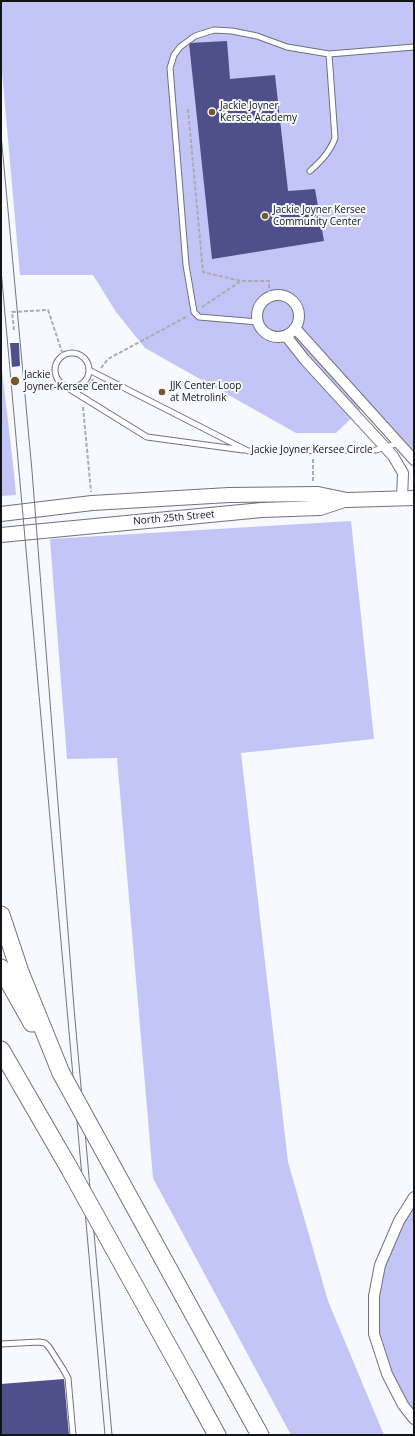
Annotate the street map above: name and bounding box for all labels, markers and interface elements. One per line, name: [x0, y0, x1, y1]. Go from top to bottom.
place label: Jackie Joyner Kersee Academy: [220, 100, 297, 124]
marker: Jackie Joyner Kersee Academy: [207, 107, 217, 117]
place label: Jackie Joyner Kersee Community Center: [273, 204, 366, 228]
marker: Jackie Joyner Kersee Community Center: [260, 211, 270, 221]
place label: Jackie Joyner-Kersee Center: [24, 369, 122, 392]
marker: Jackie Joyner-Kersee Center: [9, 375, 21, 387]
place label: JJK Center Loop at Metrolink: [170, 380, 241, 404]
marker: JJK Center Loop at Metrolink: [157, 387, 167, 397]
street label: Jackie Joyner Kersee Circle: [251, 444, 373, 456]
street label: North 25th Street: [133, 508, 215, 528]

